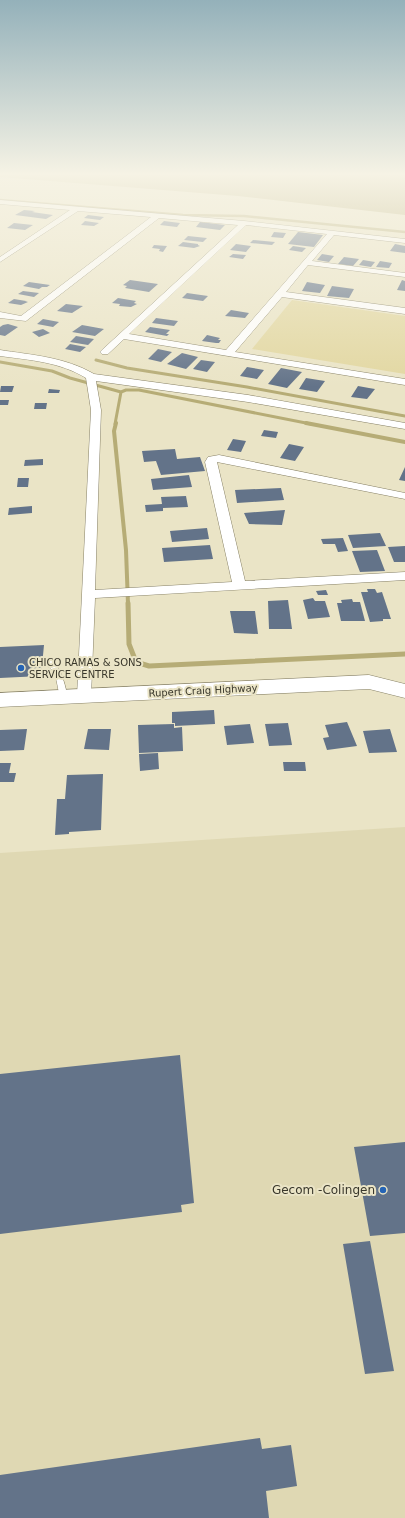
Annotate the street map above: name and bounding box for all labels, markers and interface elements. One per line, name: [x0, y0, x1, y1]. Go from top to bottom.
place label: CHICO RAMAS & SONS SERVICE CENTRE: [29, 657, 142, 680]
marker: CHICO RAMAS & SONS SERVICE CENTRE: [16, 663, 26, 673]
street label: Rupert Craig Highway: [148, 682, 258, 699]
place label: Gecom -Colingen: [272, 1183, 375, 1197]
marker: Gecom -Colingen: [378, 1185, 388, 1195]

